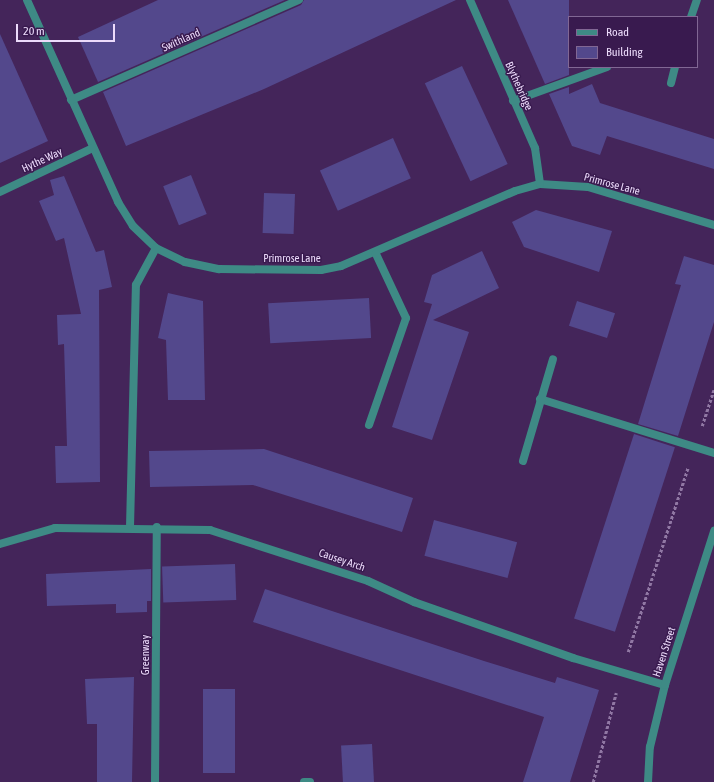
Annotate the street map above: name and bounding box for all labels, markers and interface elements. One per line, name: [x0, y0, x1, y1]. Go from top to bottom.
scale bar: [18, 16, 117, 42]
legend: [568, 16, 698, 68]
text: 20 m: [23, 24, 45, 38]
text: Road: [606, 25, 629, 39]
street label: Swithland: [160, 26, 202, 54]
text: Building: [606, 45, 643, 59]
street label: Blythebridge: [502, 60, 536, 112]
street label: Hythe Way: [20, 145, 64, 175]
street label: Primrose Lane: [582, 170, 642, 198]
street label: Primrose Lane: [263, 251, 321, 265]
street label: Causey Arch: [317, 546, 367, 574]
street label: Haven Street: [650, 625, 678, 679]
street label: Greenway: [138, 635, 152, 675]

